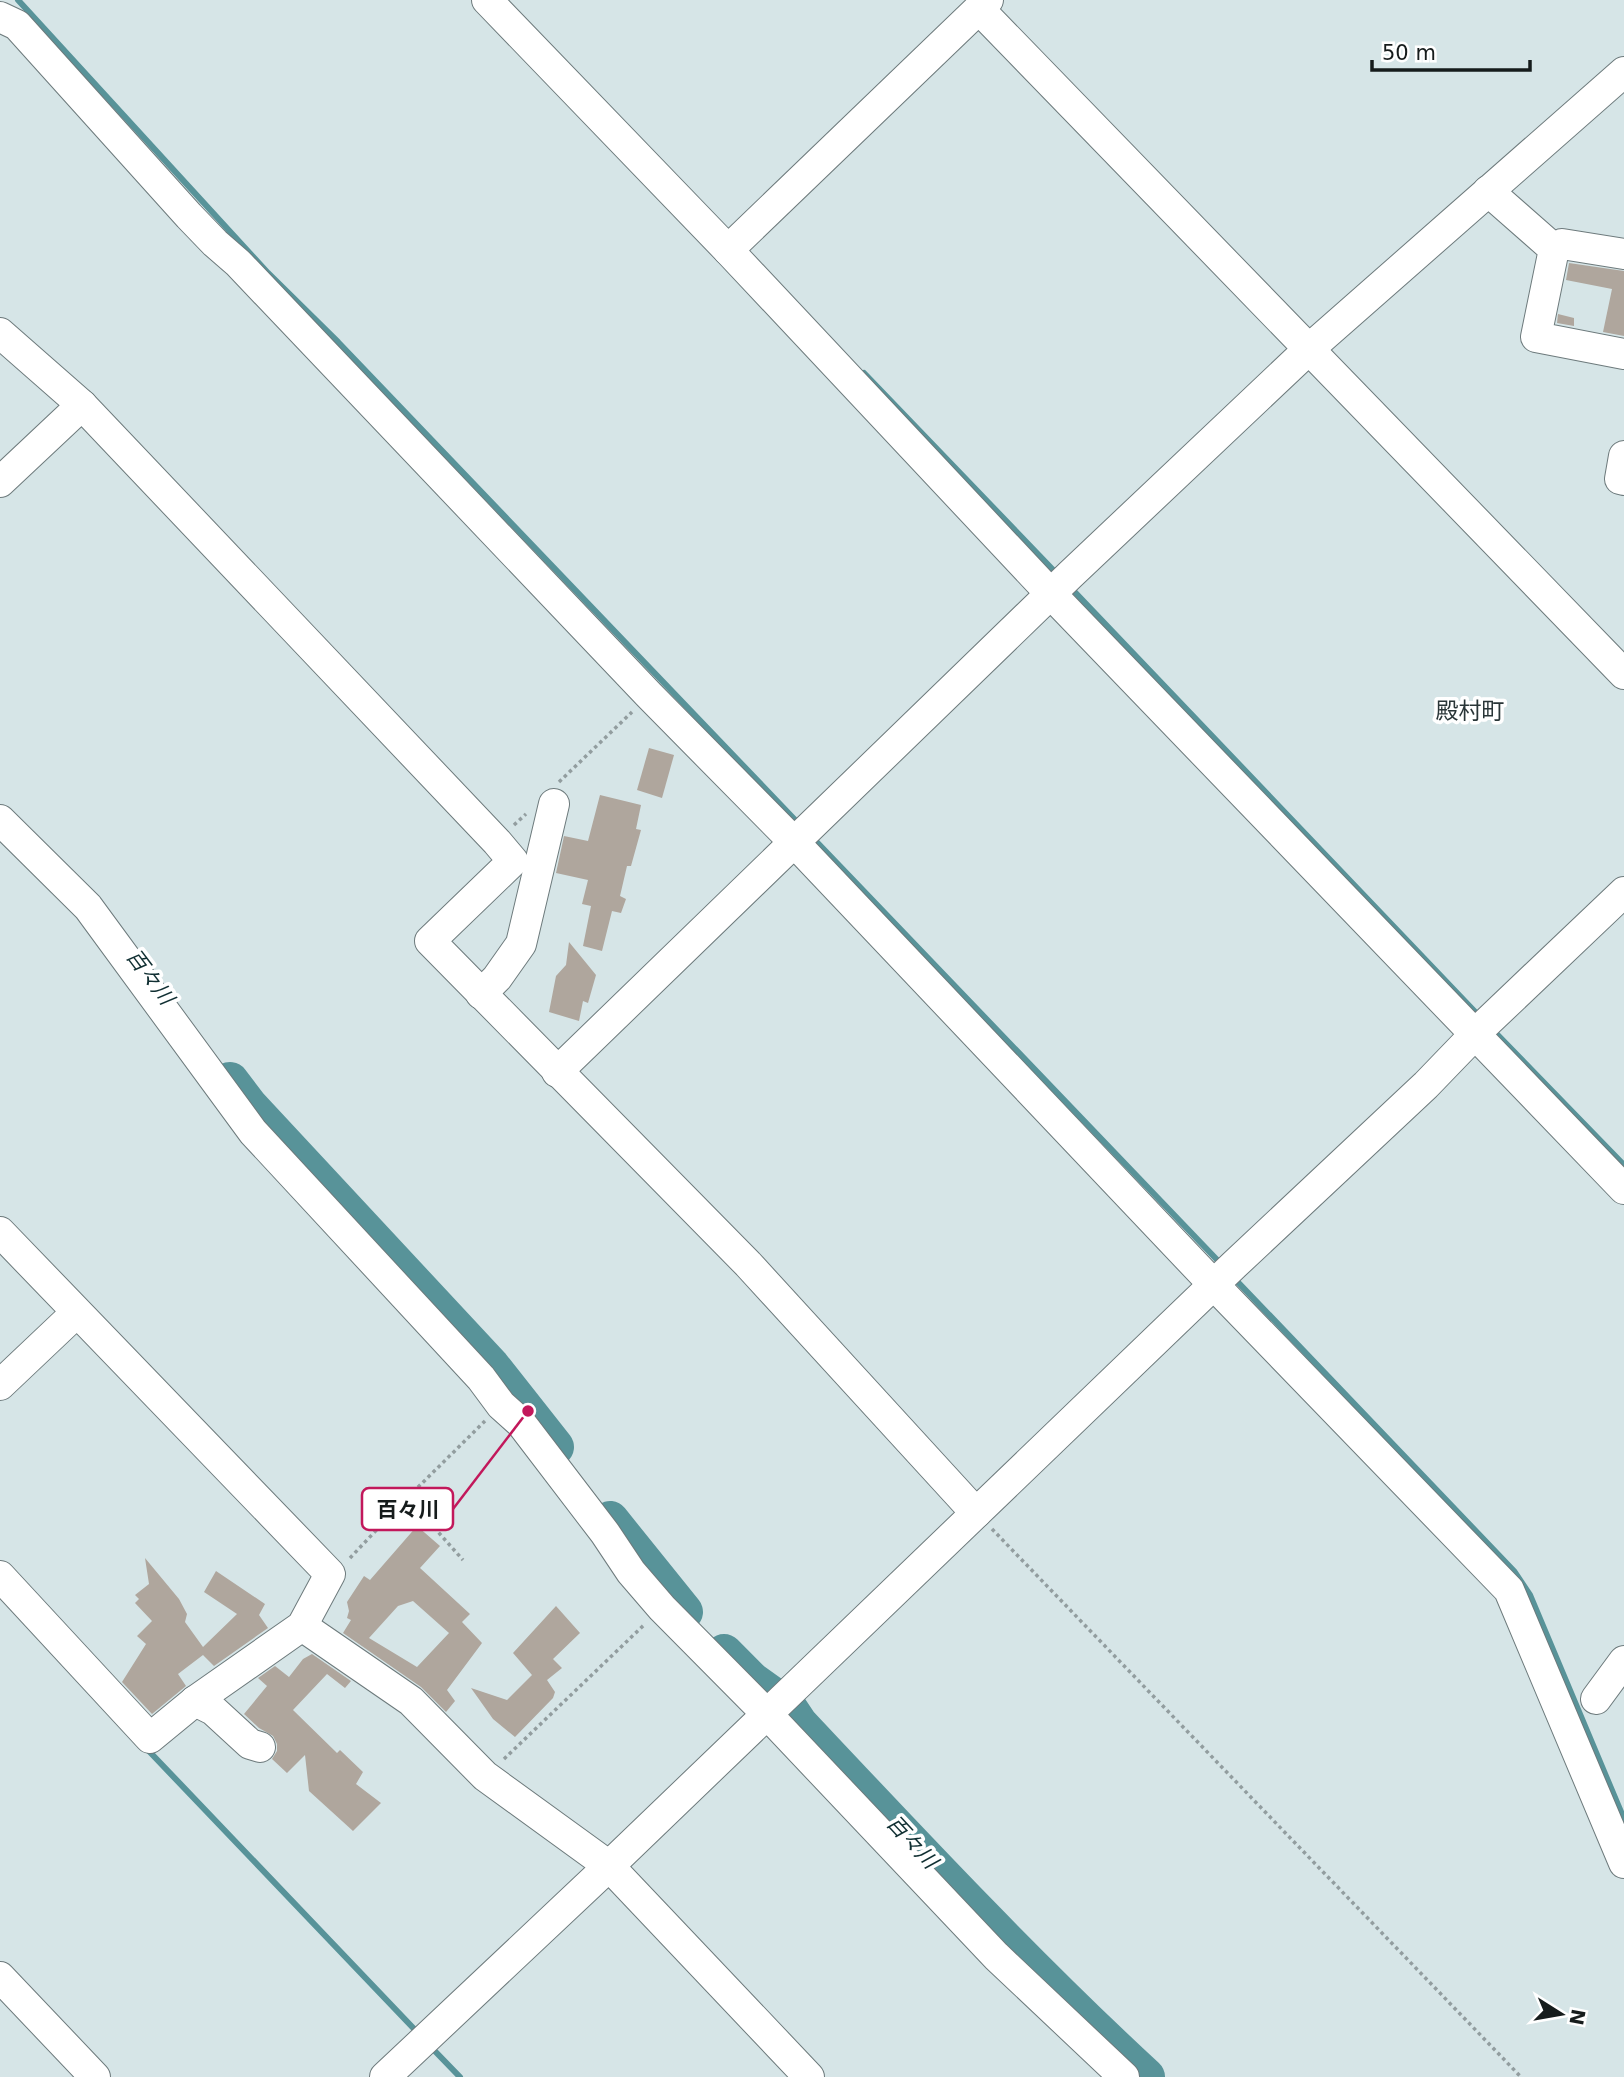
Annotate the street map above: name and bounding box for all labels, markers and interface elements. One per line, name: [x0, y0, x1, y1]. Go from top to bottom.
scale bar: [1372, 28, 1530, 72]
text: 50 m: [1382, 41, 1436, 65]
district label: 殿村町: [1436, 698, 1505, 724]
water label: 百々川: [121, 945, 180, 1011]
callout: 百々川: [362, 1488, 453, 1530]
text: 百々川: [377, 1498, 440, 1522]
water label: 百々川: [882, 1811, 944, 1875]
north arrow: [1526, 1979, 1596, 2049]
text: N: [1565, 2007, 1590, 2027]

